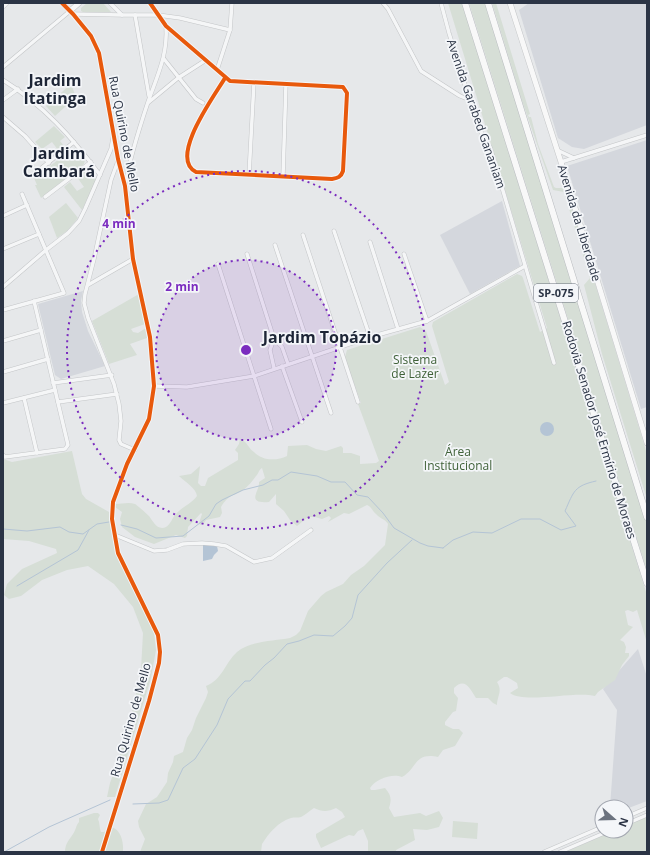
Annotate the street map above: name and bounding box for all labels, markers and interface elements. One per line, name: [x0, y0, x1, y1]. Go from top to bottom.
street label: Avenida Garabed Gananiam: [443, 37, 510, 191]
district label: Jardim Itatinga: [24, 69, 86, 109]
street label: Rua Quirino de Mello: [105, 74, 144, 193]
district label: Jardim Cambará: [23, 142, 95, 182]
street label: Avenida da Liberdade: [554, 162, 605, 284]
text: 4 min: [102, 215, 136, 232]
text: 2 min: [165, 278, 199, 295]
road number: SP-075: [534, 284, 578, 302]
street label: Rodovia Senador José Ermírio de Moraes: [558, 319, 641, 541]
district label: Jardim Topázio: [261, 326, 381, 348]
centre of rings: [239, 343, 253, 357]
park label: Sistema de Lazer: [391, 351, 439, 382]
park label: Área Institucional: [424, 443, 492, 474]
street label: Rua Quirino de Mello: [106, 661, 155, 779]
north arrow: [594, 799, 634, 839]
text: N: [615, 816, 632, 829]

